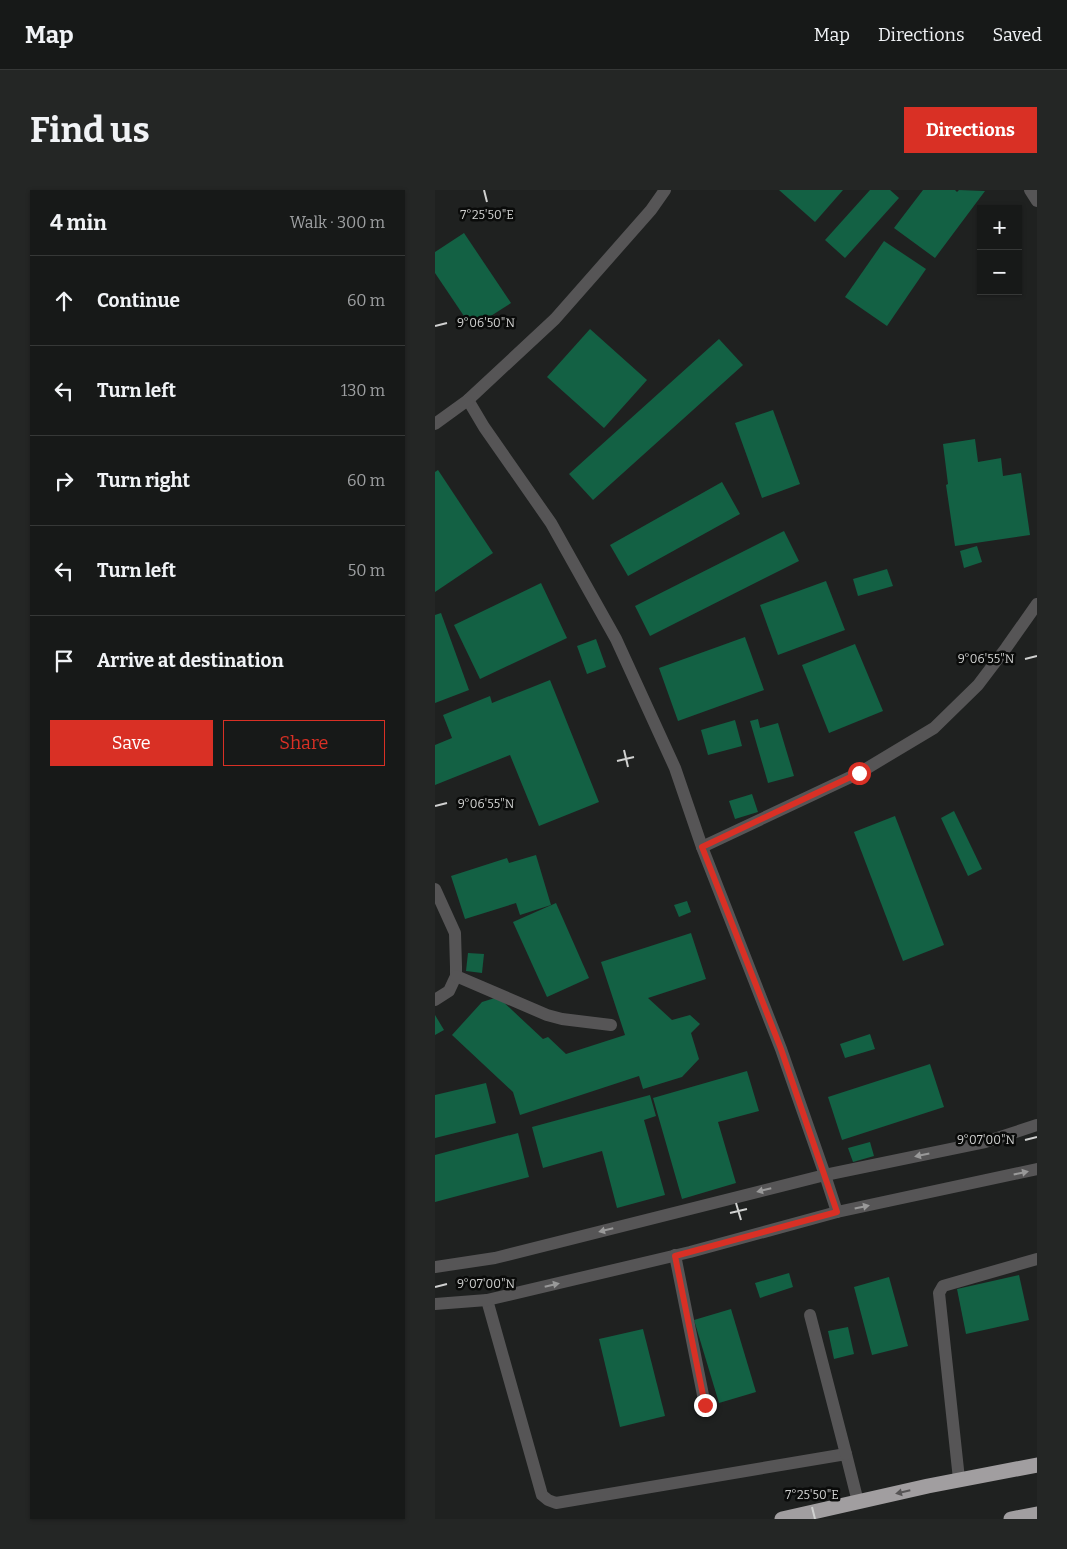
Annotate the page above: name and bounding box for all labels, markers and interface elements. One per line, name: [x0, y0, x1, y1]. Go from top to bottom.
text: Map: [25, 21, 74, 49]
text: Map: [814, 24, 850, 46]
text: Directions: [878, 24, 965, 46]
text: Saved: [993, 24, 1042, 46]
button: Directions: [904, 107, 1037, 153]
text: Find us: [30, 109, 150, 151]
map controls: [977, 205, 1022, 295]
button: +: [977, 205, 1022, 250]
text: 7°25'50"E: [460, 208, 514, 222]
text: 4 min: [50, 210, 107, 236]
text: Walk · 300 m: [290, 213, 385, 232]
button: −: [977, 250, 1022, 295]
icon: ahead: [50, 287, 78, 315]
text: Continue: [97, 289, 180, 312]
text: 60 m: [347, 291, 385, 310]
text: 9°06'50"N: [457, 316, 515, 330]
icon: left: [50, 377, 78, 405]
text: Turn left: [97, 379, 176, 402]
text: 130 m: [341, 381, 385, 400]
icon: right: [50, 467, 78, 495]
text: Turn right: [97, 469, 190, 492]
text: 60 m: [347, 471, 385, 490]
icon: left: [50, 557, 78, 585]
text: Turn left: [97, 559, 176, 582]
text: 50 m: [348, 561, 385, 580]
icon: arrive: [50, 647, 78, 675]
text: Arrive at destination: [97, 649, 284, 672]
text: 9°06'55"N: [958, 652, 1015, 666]
button: Save: [50, 720, 213, 766]
button: Share: [223, 720, 385, 766]
route start: [848, 762, 871, 785]
text: 9°06'55"N: [458, 797, 515, 811]
text: 9°07'00"N: [957, 1133, 1016, 1147]
one-way arrow: [914, 1151, 930, 1159]
one-way arrow: [1013, 1168, 1029, 1176]
one-way arrow: [756, 1186, 771, 1194]
one-way arrow: [855, 1203, 870, 1211]
one-way arrow: [599, 1226, 614, 1234]
text: 9°07'00"N: [457, 1277, 516, 1291]
one-way arrow: [544, 1281, 559, 1289]
route end: [694, 1394, 717, 1417]
text: 7°25'50"E: [785, 1488, 839, 1502]
one-way arrow: [896, 1488, 911, 1496]

